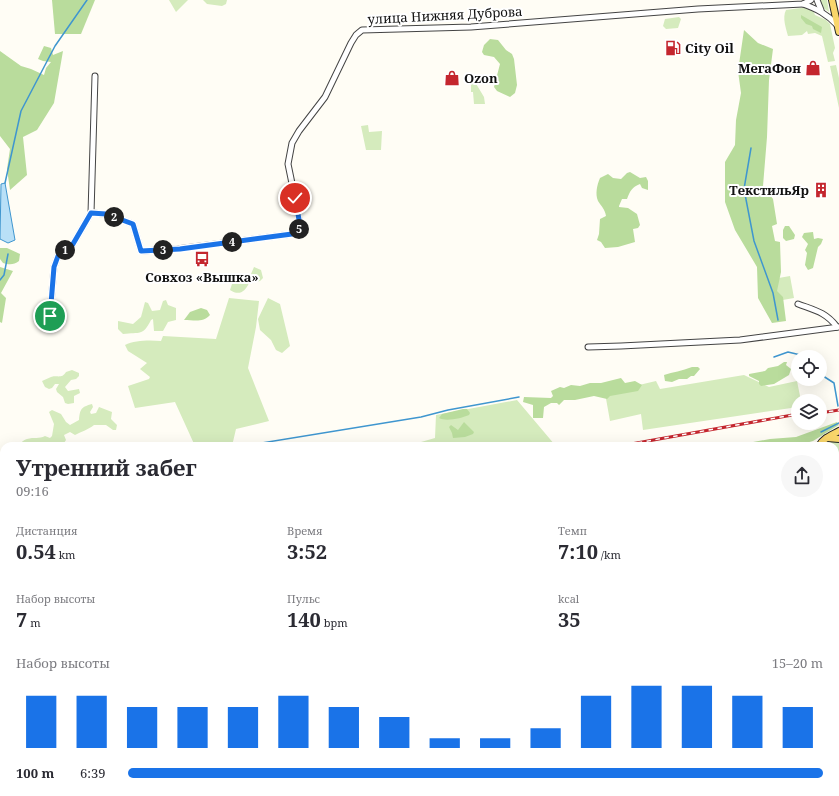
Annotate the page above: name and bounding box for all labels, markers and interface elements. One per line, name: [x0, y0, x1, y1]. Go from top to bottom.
street label: улица Нижняя Дуброва: [367, 2, 523, 28]
fuel station icon: City Oil: [664, 39, 682, 57]
place label: City Oil: [685, 39, 734, 57]
place label: МегаФон: [738, 59, 801, 77]
shop icon: МегаФон: [804, 59, 822, 77]
shop icon: Ozon: [443, 69, 461, 87]
place label: Ozon: [464, 69, 498, 87]
pin: [278, 181, 312, 215]
place label: ТекстильЯр: [729, 181, 809, 199]
building icon: ТекстильЯр: [812, 181, 830, 199]
icon: check: [284, 187, 306, 209]
pin: 2: [104, 207, 124, 227]
text: 2: [111, 209, 117, 224]
pin: 5: [289, 219, 309, 239]
text: 5: [296, 221, 302, 236]
pin: 4: [222, 232, 242, 252]
text: 4: [229, 234, 235, 249]
pin: 1: [55, 240, 75, 260]
pin: 3: [153, 240, 173, 260]
text: 1: [62, 242, 68, 257]
text: 3: [160, 242, 166, 257]
bus stop icon: Совхоз «Вышка»: [193, 250, 211, 268]
place label: Совхоз «Вышка»: [145, 268, 259, 286]
pin: [33, 299, 67, 333]
icon: arrive: [39, 305, 61, 327]
map controls: [791, 350, 827, 430]
button: locate: [791, 350, 827, 386]
button: layers: [791, 394, 827, 430]
text: Утренний забег: [16, 452, 197, 482]
button: share: [781, 455, 823, 497]
text: 09:16: [16, 482, 49, 500]
text: Дистанция: [16, 523, 77, 538]
text: Время: [287, 523, 322, 538]
text: Темп: [558, 523, 587, 538]
text: 0.54: [16, 538, 56, 565]
text: 3:52: [287, 538, 327, 565]
text: 7:10: [558, 538, 598, 565]
text: km: [56, 547, 75, 562]
text: /km: [598, 547, 621, 562]
text: Набор высоты: [16, 591, 95, 606]
text: Пульс: [287, 591, 320, 606]
text: kcal: [558, 591, 579, 606]
text: 7: [16, 606, 27, 633]
text: 140: [287, 606, 321, 633]
text: 35: [558, 606, 581, 633]
text: m: [27, 615, 41, 630]
text: bpm: [321, 615, 348, 630]
text: Набор высоты: [16, 654, 110, 672]
text: 15–20 m: [772, 654, 823, 672]
text: 100 m: [16, 764, 54, 782]
text: 6:39: [80, 764, 106, 782]

